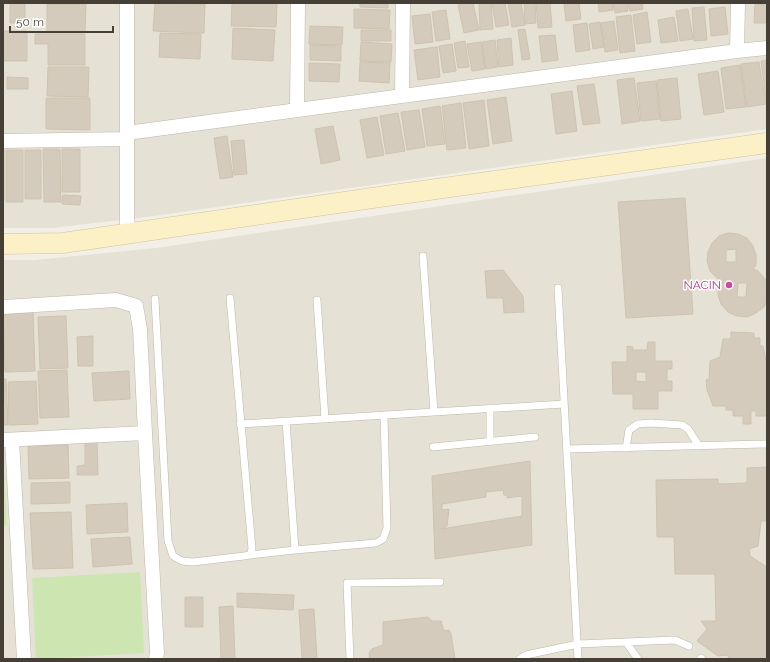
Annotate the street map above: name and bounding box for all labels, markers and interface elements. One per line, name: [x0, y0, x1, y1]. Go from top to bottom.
scale bar: [10, 8, 113, 34]
text: 50 m: [16, 15, 44, 29]
place label: NACIN: [683, 278, 721, 292]
marker: NACIN: [724, 280, 734, 290]

